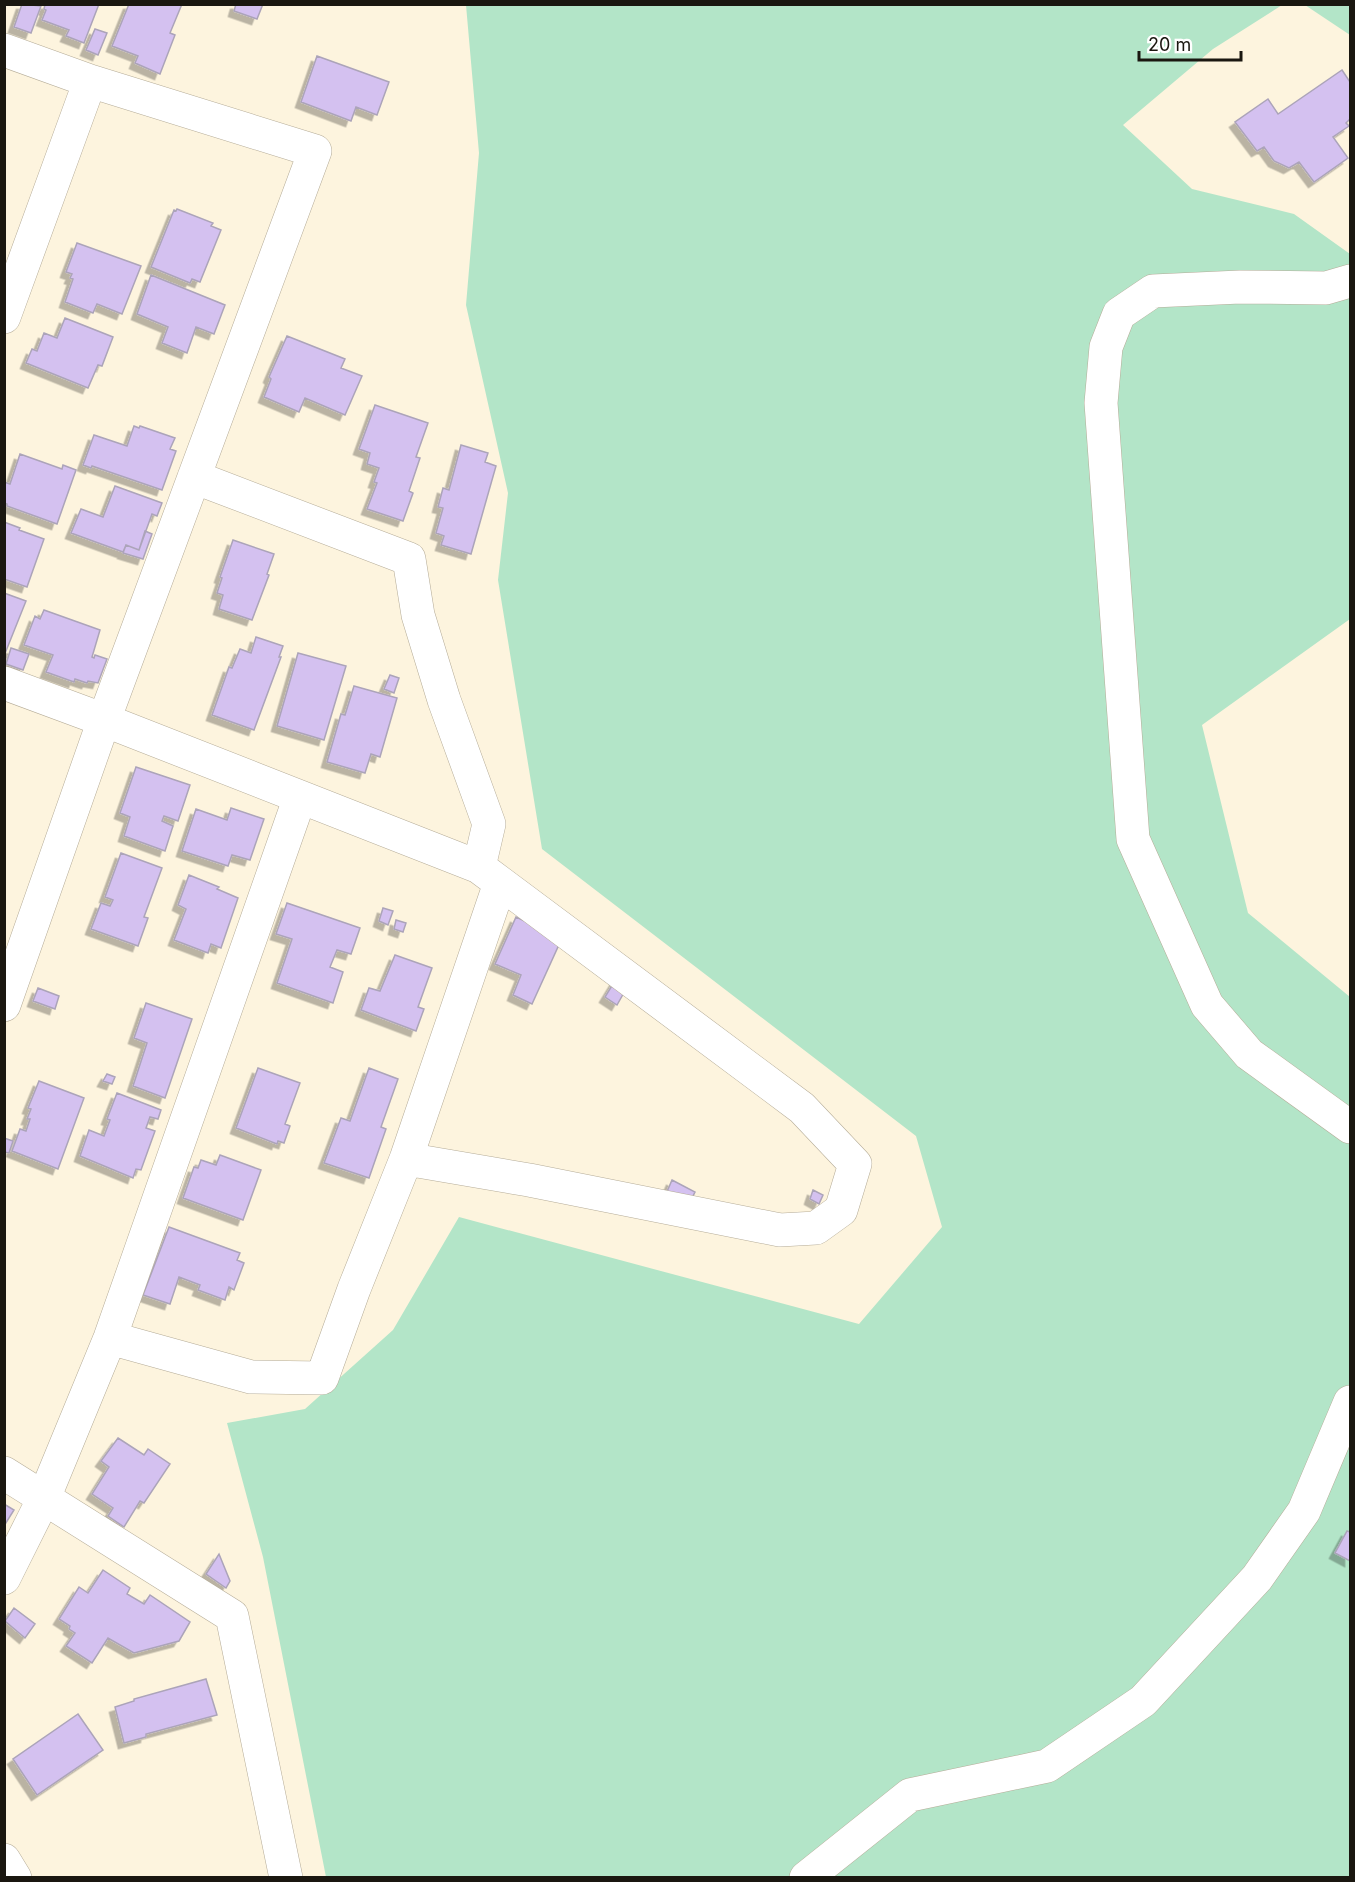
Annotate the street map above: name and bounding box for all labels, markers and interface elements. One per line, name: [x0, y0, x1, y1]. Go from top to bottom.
scale bar: [1139, 24, 1241, 62]
text: 20 m: [1148, 34, 1191, 55]

